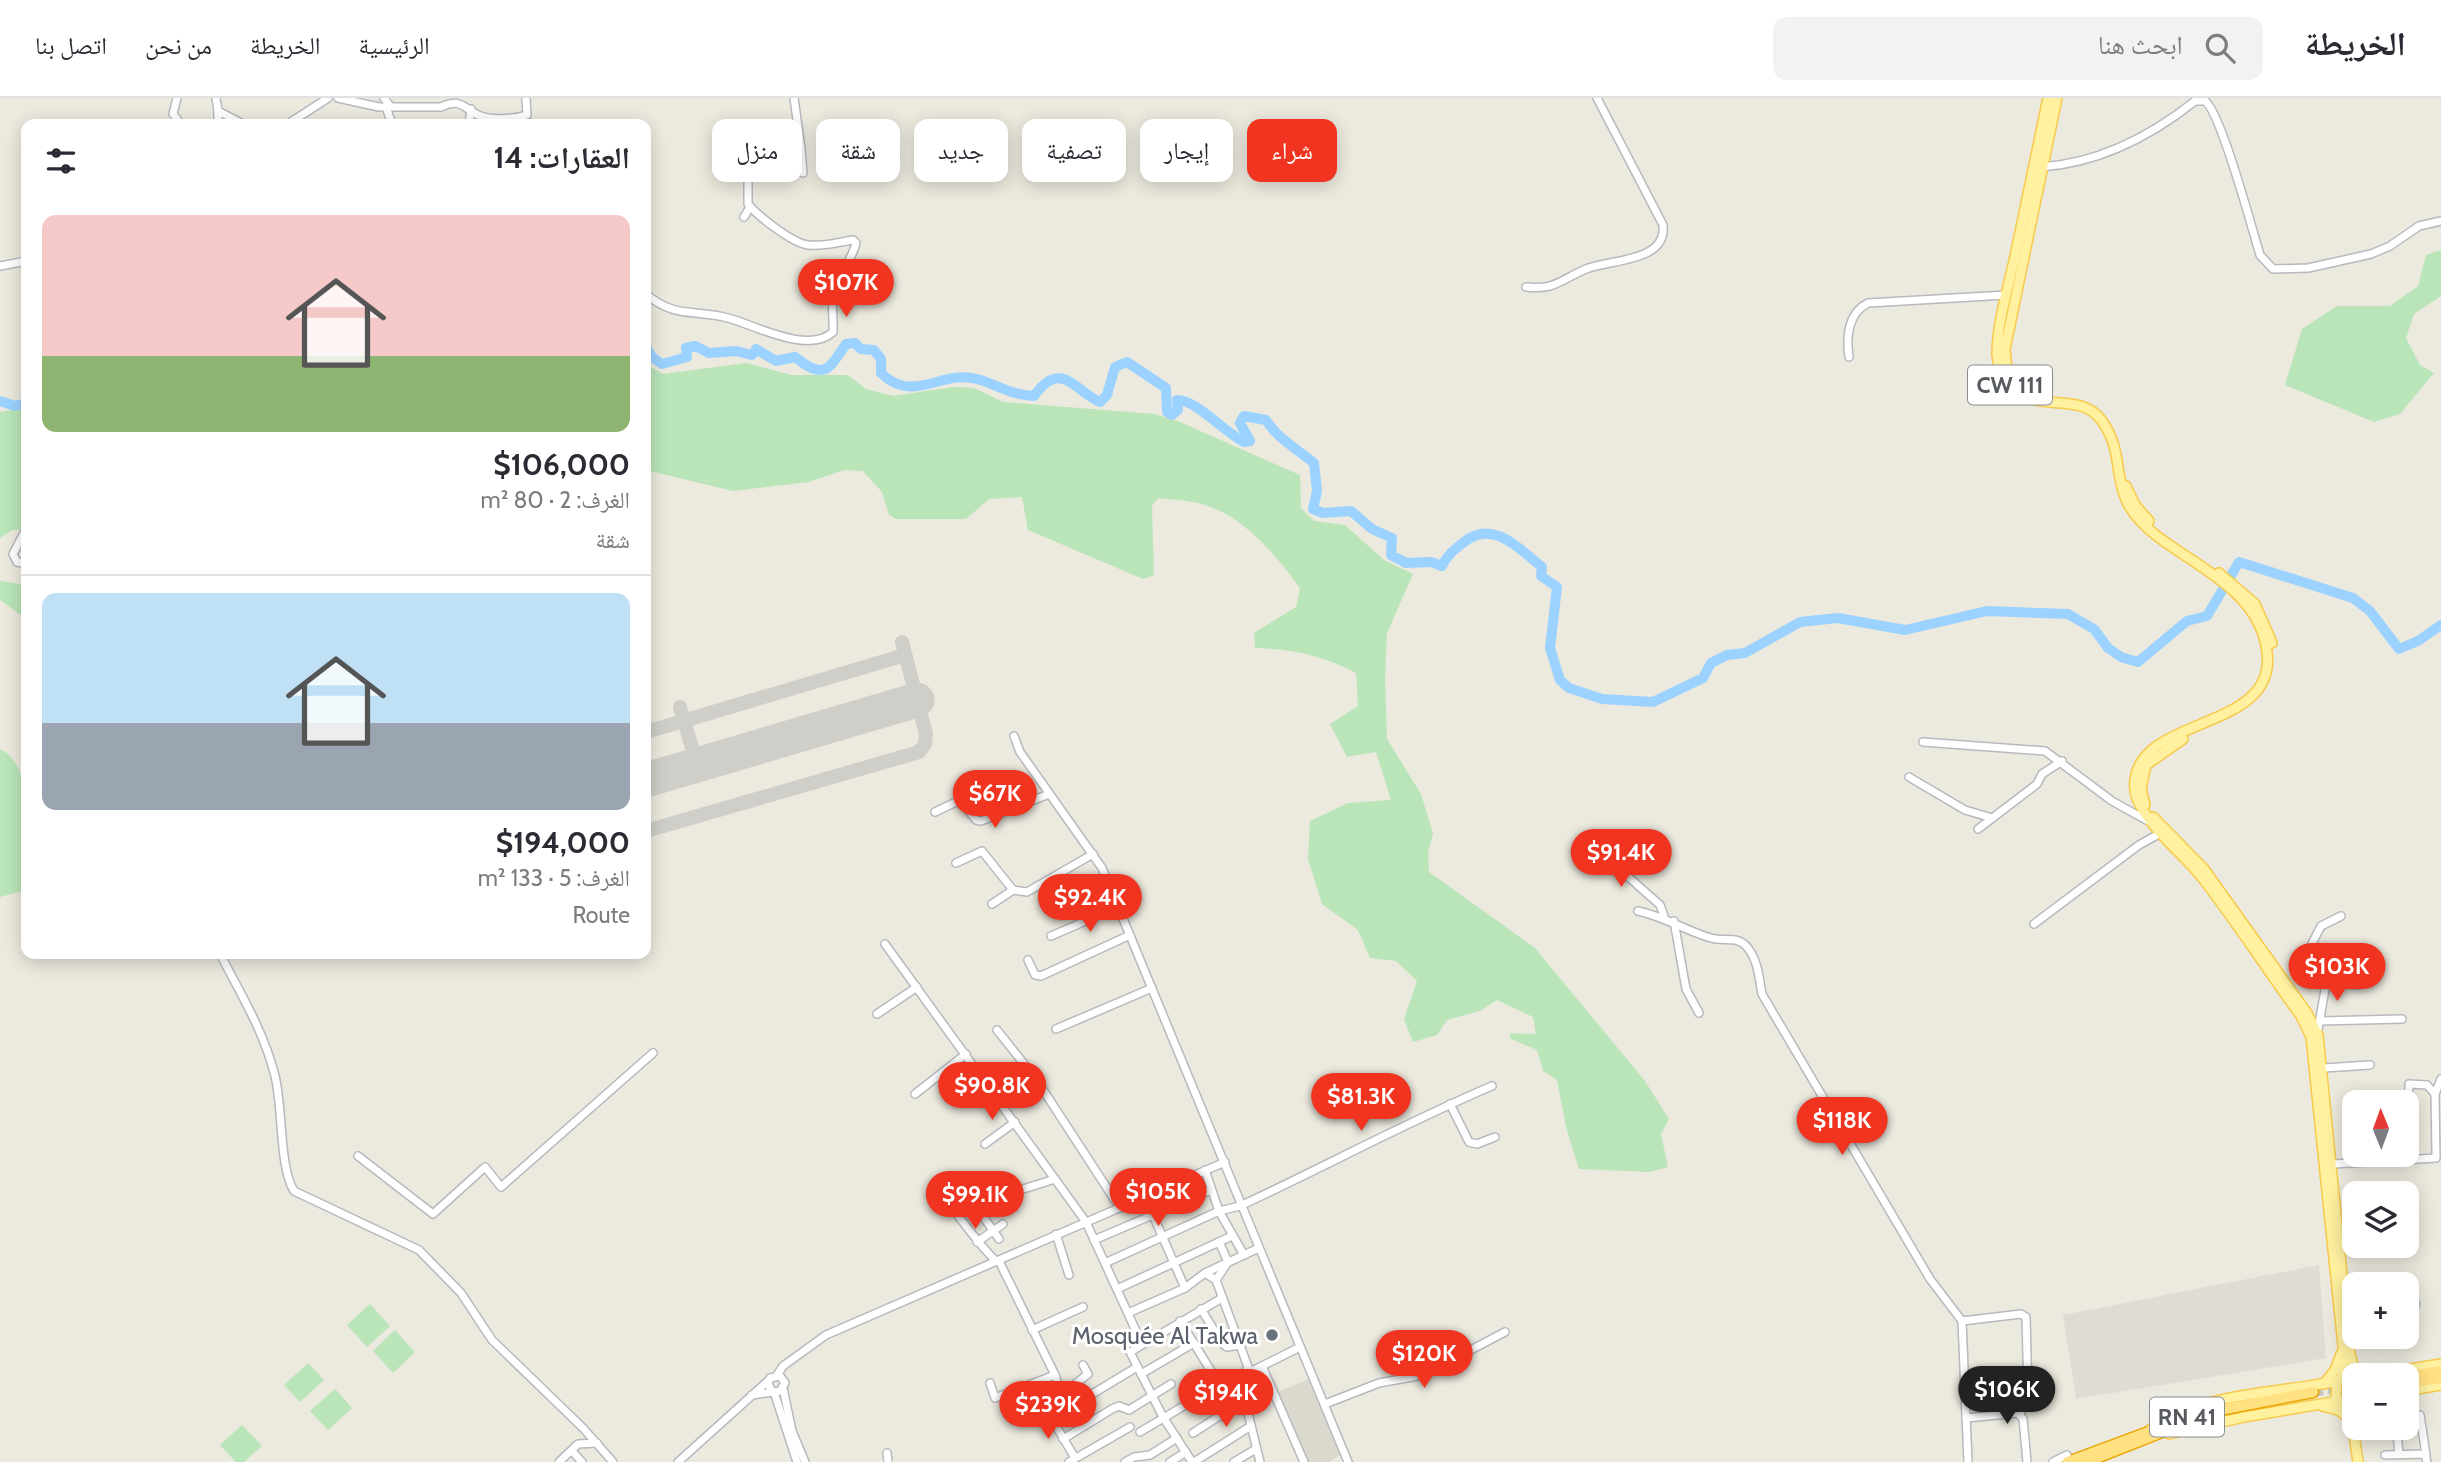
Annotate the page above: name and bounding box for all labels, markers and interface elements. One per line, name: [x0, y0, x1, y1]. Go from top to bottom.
search box: [1773, 17, 2263, 80]
text: الخريطة: [2305, 23, 2406, 63]
text: ابحث هنا: [2098, 29, 2183, 61]
icon: search: [2201, 29, 2239, 67]
text: اتصل بنا: [35, 31, 107, 60]
text: من نحن: [145, 31, 212, 60]
text: الخريطة: [250, 31, 321, 60]
text: الرئيسية: [359, 31, 430, 60]
chip: منزل: [712, 119, 802, 182]
chip: شقة: [816, 119, 900, 182]
chip: جديد: [914, 119, 1008, 182]
chip: تصفية: [1022, 119, 1126, 182]
chip: إيجار: [1140, 119, 1233, 182]
chip: شراء: [1247, 119, 1337, 182]
text: العقارات: 14: [493, 139, 630, 176]
icon: filters: [42, 142, 80, 180]
icon: home: [273, 260, 399, 386]
pin: $107K: [797, 260, 895, 319]
text: $107K: [814, 268, 878, 296]
road number: CW 111: [1968, 366, 2052, 404]
text: $106,000: [493, 446, 630, 483]
text: الغرف: 2 · 80 m²: [480, 486, 630, 514]
text: شقة: [596, 526, 630, 554]
icon: home: [273, 638, 399, 764]
pin: $67K: [954, 770, 1036, 830]
text: $67K: [969, 779, 1021, 807]
text: $194,000: [496, 824, 630, 861]
pin: $91.4K: [1564, 830, 1678, 889]
text: $91.4K: [1587, 838, 1655, 866]
text: الغرف: 5 · 133 m²: [478, 864, 630, 892]
pin: $92.4K: [1033, 874, 1147, 934]
text: $92.4K: [1054, 883, 1126, 911]
text: Route: [572, 901, 630, 929]
pin: $103K: [2288, 944, 2386, 1003]
text: $103K: [2305, 952, 2369, 980]
pin: $90.8K: [935, 1062, 1049, 1122]
text: $90.8K: [954, 1071, 1030, 1099]
pin: $81.3K: [1304, 1074, 1418, 1133]
text: $81.3K: [1327, 1082, 1395, 1110]
north arrow: [2342, 1090, 2418, 1167]
map controls: [2342, 1090, 2419, 1440]
pin: $118K: [1793, 1098, 1891, 1157]
text: $118K: [1813, 1106, 1871, 1134]
pin: $105K: [1109, 1168, 1207, 1228]
pin: $99.1K: [918, 1172, 1032, 1231]
text: $105K: [1126, 1177, 1190, 1205]
text: $99.1K: [942, 1180, 1008, 1208]
button: layers: [2342, 1181, 2419, 1258]
button: +: [2342, 1272, 2419, 1349]
place label: Mosquée Al Takwa: [1072, 1321, 1258, 1350]
marker: Mosquée Al Takwa: [1264, 1327, 1280, 1343]
pin: $120K: [1375, 1330, 1473, 1390]
text: $120K: [1392, 1339, 1456, 1367]
button: −: [2342, 1363, 2419, 1440]
pin: $106K: [1958, 1366, 2056, 1426]
pin: $194K: [1177, 1370, 1275, 1429]
text: $106K: [1974, 1375, 2040, 1403]
text: $194K: [1194, 1378, 1258, 1406]
pin: $239K: [999, 1382, 1097, 1441]
text: $239K: [1015, 1390, 1081, 1418]
road number: RN 41: [2150, 1398, 2224, 1436]

